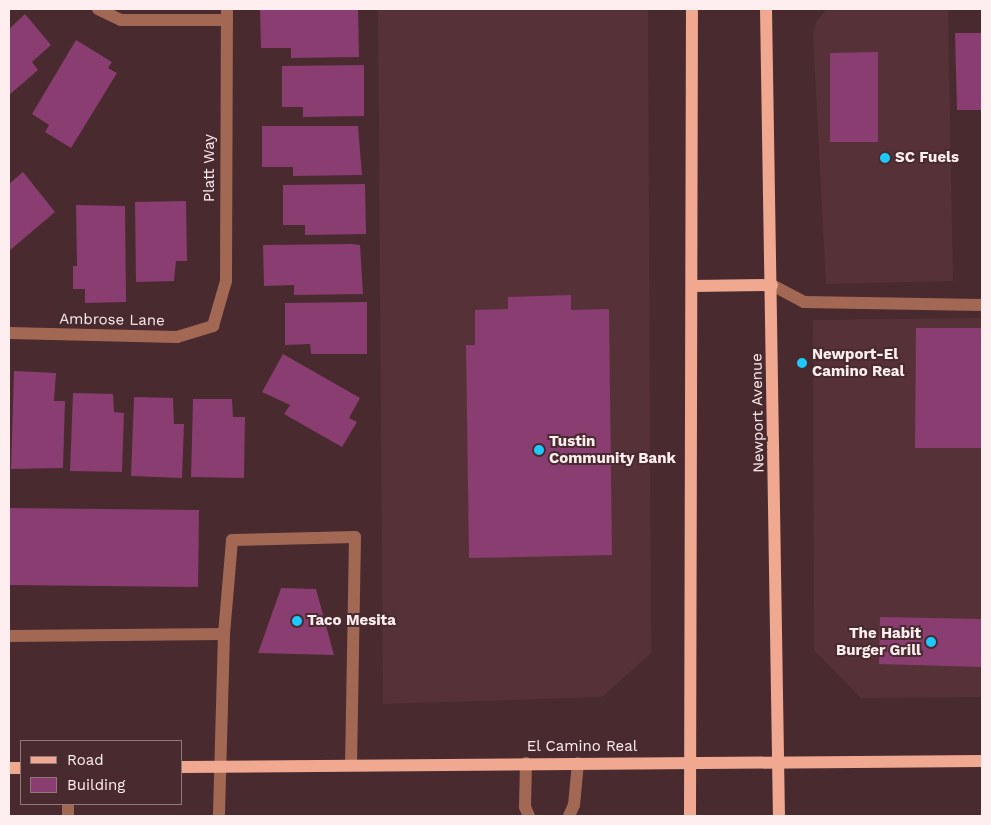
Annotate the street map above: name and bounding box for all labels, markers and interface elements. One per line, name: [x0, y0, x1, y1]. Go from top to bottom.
street label: Platt Way: [201, 134, 219, 202]
place label: SC Fuels: [895, 149, 959, 167]
marker: SC Fuels: [879, 152, 891, 164]
street label: Ambrose Lane: [59, 310, 165, 330]
place label: Newport-El Camino Real: [812, 345, 904, 380]
street label: Newport Avenue: [748, 353, 768, 473]
marker: Newport-El Camino Real: [796, 357, 808, 369]
place label: Tustin Community Bank: [549, 432, 676, 467]
marker: Tustin Community Bank: [533, 444, 545, 456]
place label: Taco Mesita: [307, 612, 396, 630]
marker: Taco Mesita: [291, 615, 303, 627]
place label: The Habit Burger Grill: [836, 624, 921, 659]
marker: The Habit Burger Grill: [925, 636, 937, 648]
street label: El Camino Real: [526, 738, 638, 756]
legend: [20, 740, 182, 805]
text: Road: [67, 751, 104, 769]
text: Building: [67, 776, 125, 794]

